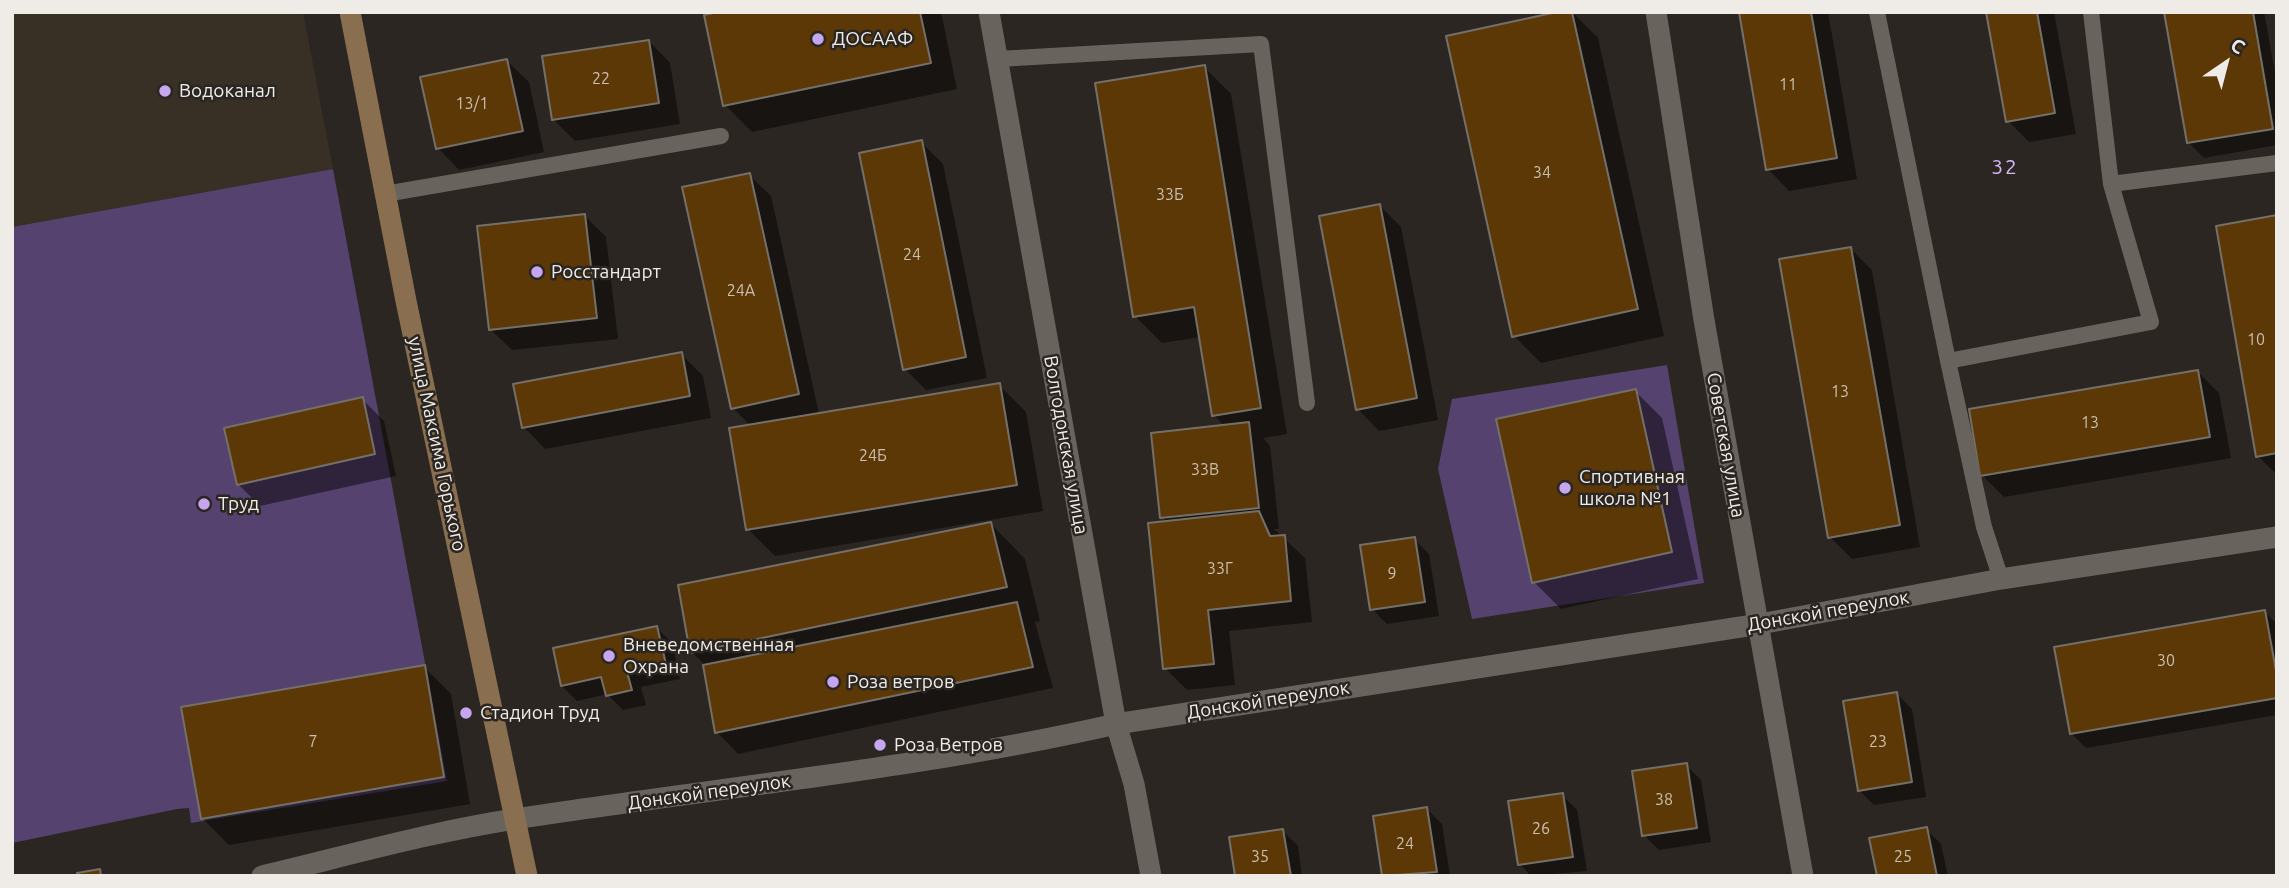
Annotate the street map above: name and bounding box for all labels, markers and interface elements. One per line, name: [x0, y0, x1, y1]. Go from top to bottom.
place label: ДОСААФ: [832, 28, 913, 50]
north arrow: [2191, 28, 2261, 98]
marker: ДОСААФ: [810, 31, 826, 47]
text: С: [2227, 33, 2249, 58]
house number: 22: [592, 69, 610, 89]
house number: 11: [1779, 75, 1797, 95]
place label: Водоканал: [179, 80, 276, 102]
marker: Водоканал: [157, 83, 173, 99]
house number: 13/1: [456, 94, 488, 114]
district label: 32: [1991, 154, 2019, 180]
house number: 34: [1533, 163, 1551, 183]
house number: 33Б: [1156, 185, 1184, 205]
house number: 24: [903, 245, 921, 265]
place label: Росстандарт: [551, 261, 661, 283]
marker: Росстандарт: [529, 264, 545, 280]
house number: 24А: [727, 281, 755, 301]
house number: 10: [2247, 330, 2265, 350]
street label: улица Максима Горького: [403, 334, 471, 554]
street label: Волгодонская улица: [1039, 354, 1093, 536]
street label: Советская улица: [1702, 371, 1750, 519]
house number: 13: [1831, 382, 1849, 402]
house number: 13: [2081, 413, 2099, 433]
house number: 24Б: [859, 446, 887, 466]
house number: 33В: [1191, 460, 1219, 480]
place label: Спортивная школа №1: [1579, 466, 1685, 510]
marker: Спортивная школа №1: [1557, 480, 1573, 496]
place label: Труд: [218, 493, 259, 515]
marker: Труд: [196, 496, 212, 512]
house number: 33Г: [1207, 559, 1233, 579]
house number: 9: [1387, 564, 1397, 584]
street label: Донской переулок: [1745, 586, 1911, 636]
place label: Вневедомственная Охрана: [623, 634, 794, 678]
marker: Вневедомственная Охрана: [601, 648, 617, 664]
house number: 30: [2157, 651, 2175, 671]
place label: Роза ветров: [847, 671, 954, 693]
marker: Роза ветров: [825, 674, 841, 690]
street label: Донской переулок: [1185, 676, 1351, 724]
place label: Стадион Труд: [480, 702, 600, 724]
marker: Стадион Труд: [458, 705, 474, 721]
house number: 7: [308, 732, 318, 752]
house number: 23: [1869, 732, 1887, 752]
place label: Роза Ветров: [894, 734, 1003, 756]
marker: Роза Ветров: [872, 737, 888, 753]
street label: Донской переулок: [626, 769, 792, 815]
house number: 38: [1655, 790, 1673, 810]
house number: 26: [1532, 819, 1550, 839]
house number: 24: [1396, 834, 1414, 854]
house number: 35: [1251, 847, 1269, 867]
house number: 25: [1894, 847, 1912, 867]

